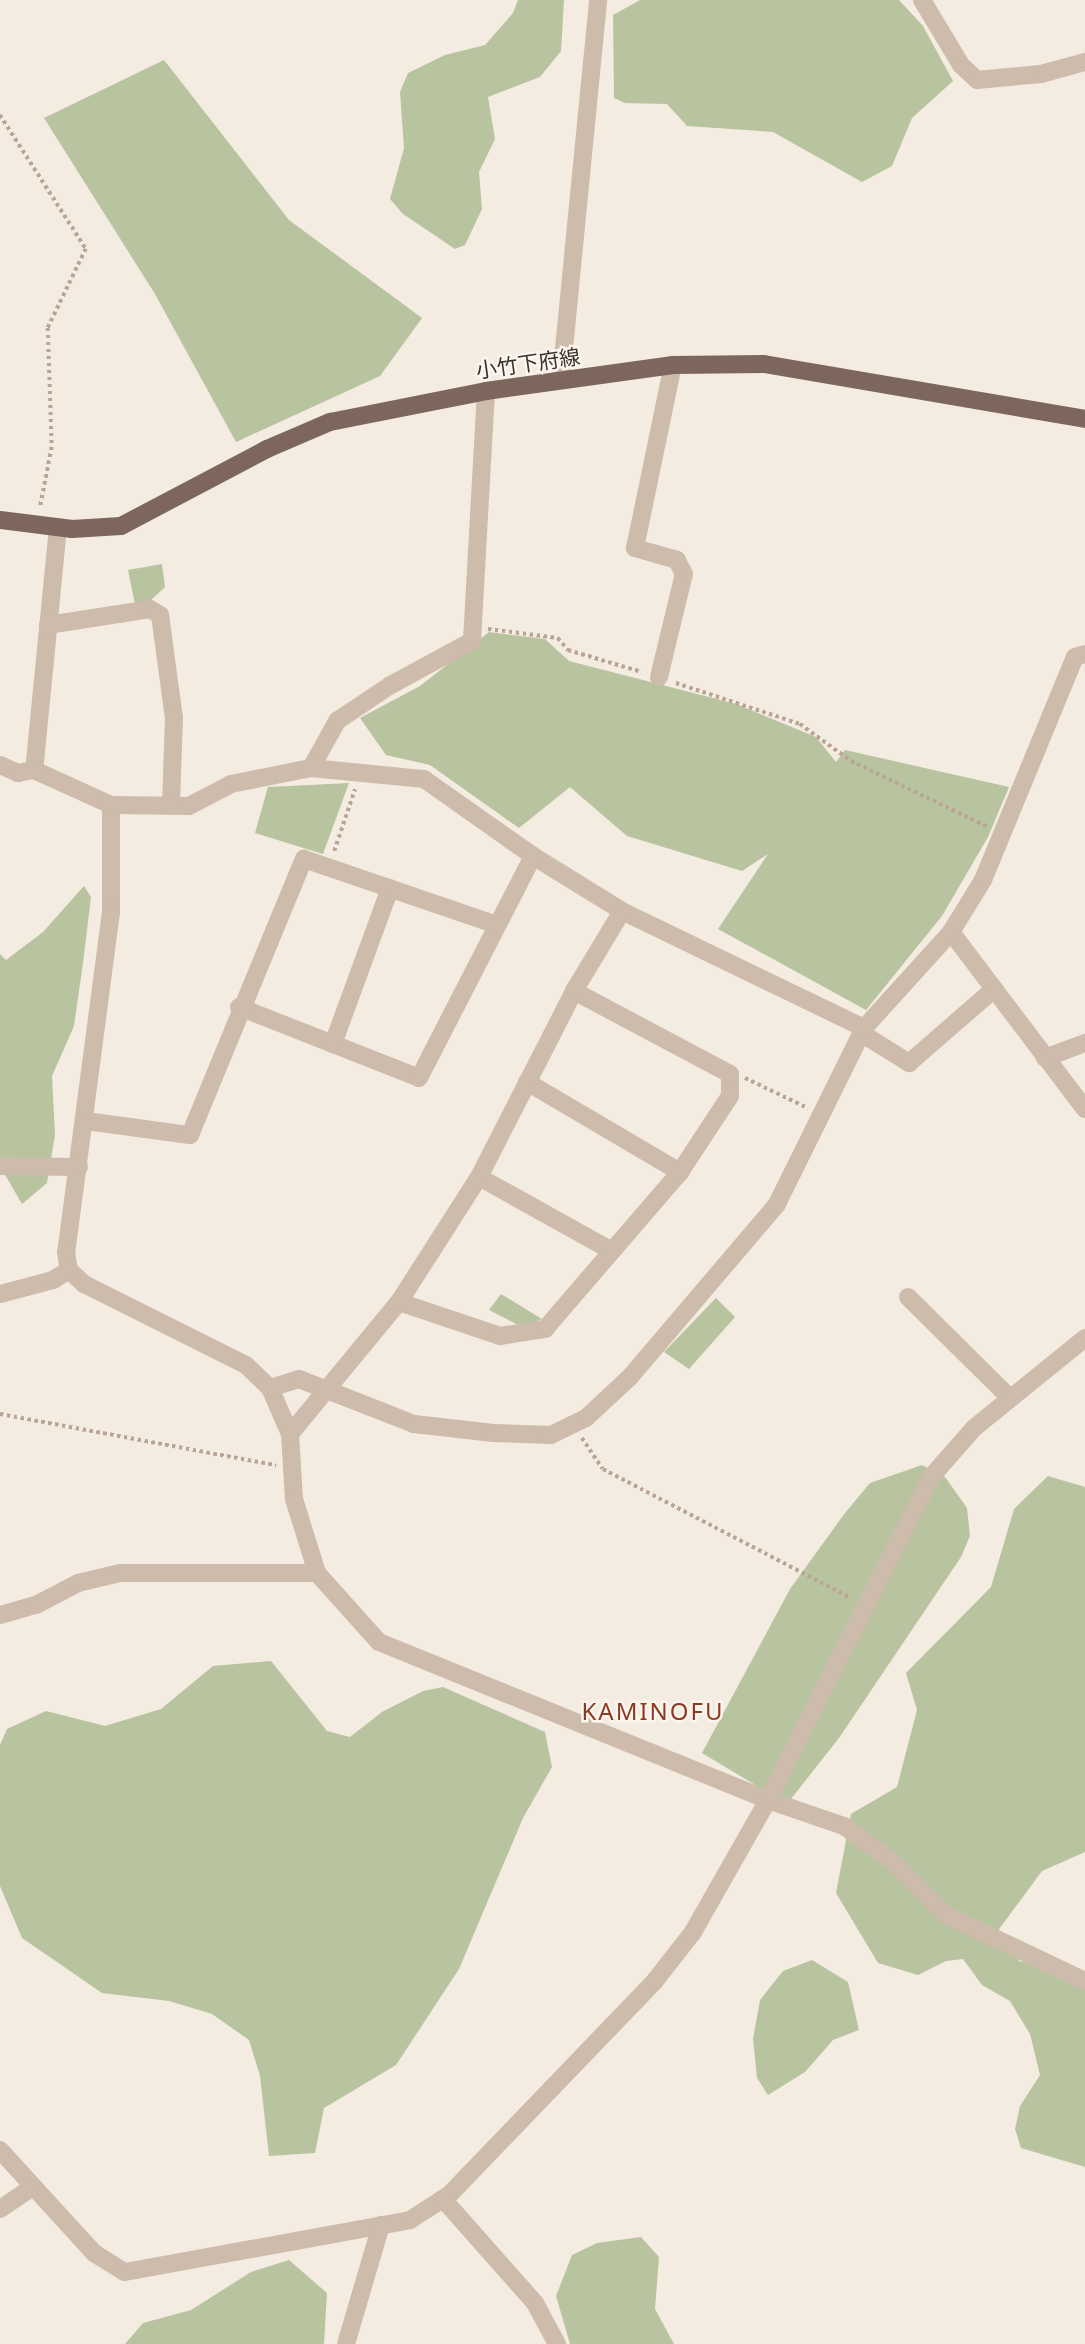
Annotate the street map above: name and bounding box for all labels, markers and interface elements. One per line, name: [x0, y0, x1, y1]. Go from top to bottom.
street label: 小竹下府線: [474, 343, 582, 383]
district label: KAMINOFU: [582, 1697, 724, 1725]

